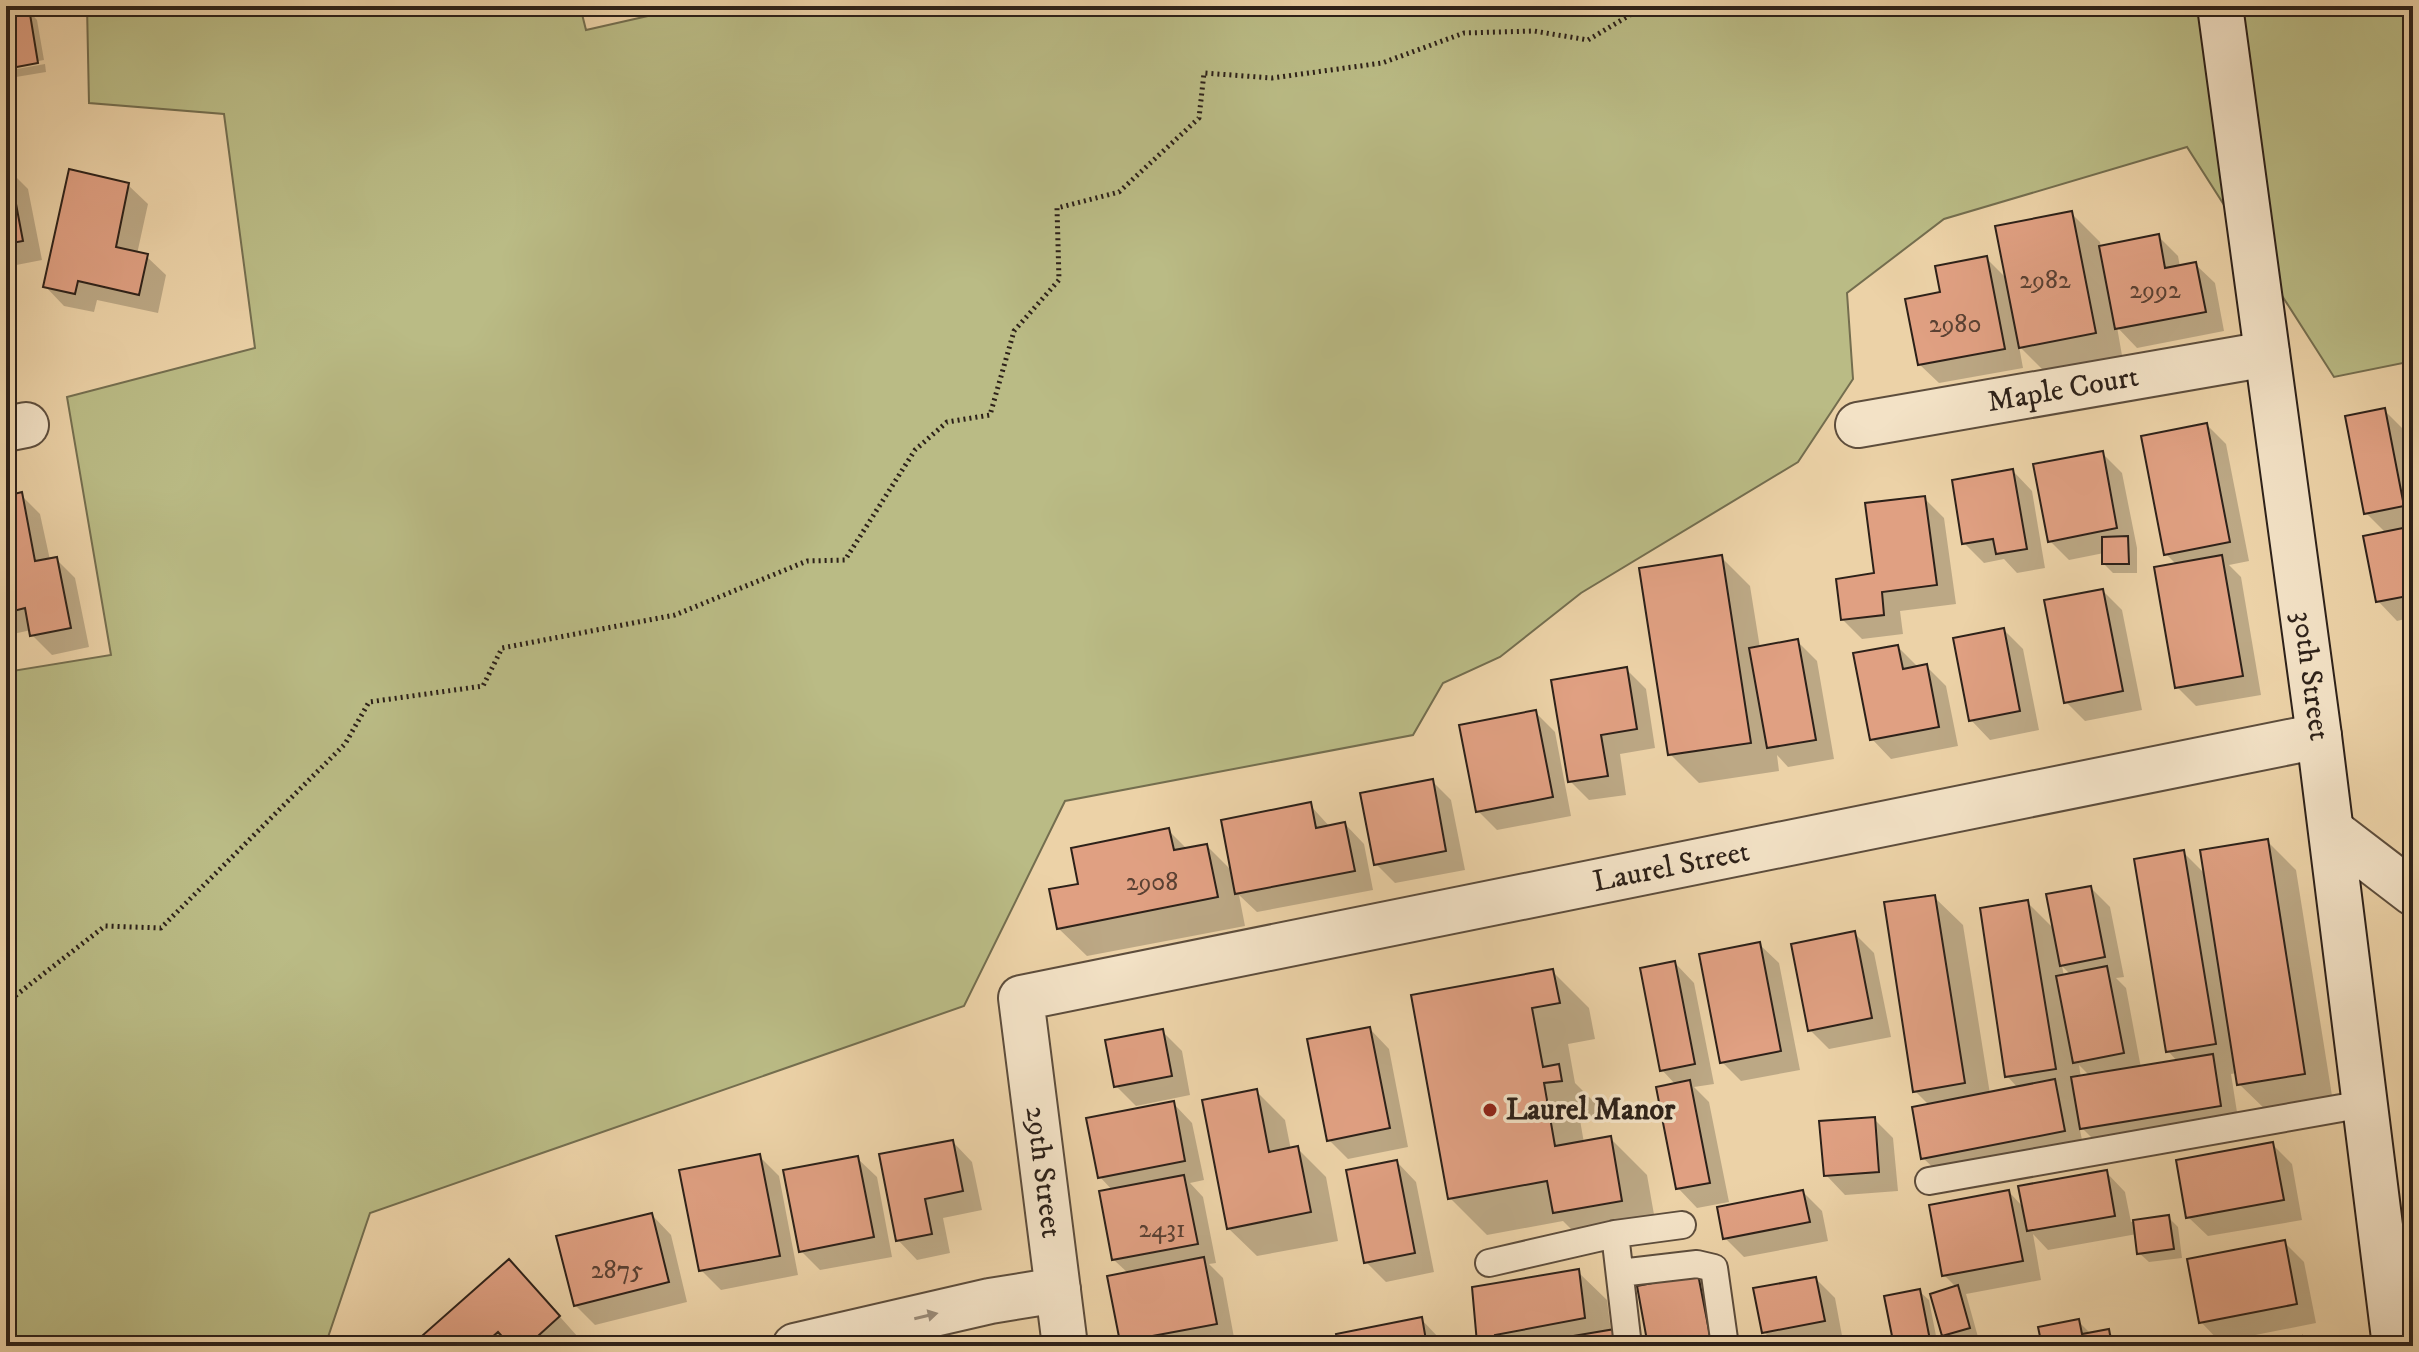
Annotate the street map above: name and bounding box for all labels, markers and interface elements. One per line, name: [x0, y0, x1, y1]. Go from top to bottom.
house number: 2982: [2019, 264, 2071, 297]
house number: 2992: [2129, 274, 2181, 307]
house number: 2980: [1929, 308, 1981, 341]
street label: Maple Court: [1985, 358, 2141, 421]
street label: 30th Street: [2284, 609, 2338, 743]
street label: Laurel Street: [1590, 833, 1753, 901]
house number: 2908: [1126, 866, 1178, 899]
place label: Laurel Manor: [1506, 1092, 1676, 1129]
marker: Laurel Manor: [1481, 1101, 1499, 1119]
street label: 29th Street: [1017, 1104, 1069, 1240]
house number: 2431: [1139, 1213, 1186, 1246]
house number: 2875: [591, 1254, 643, 1287]
one-way arrow: [914, 1309, 939, 1322]

